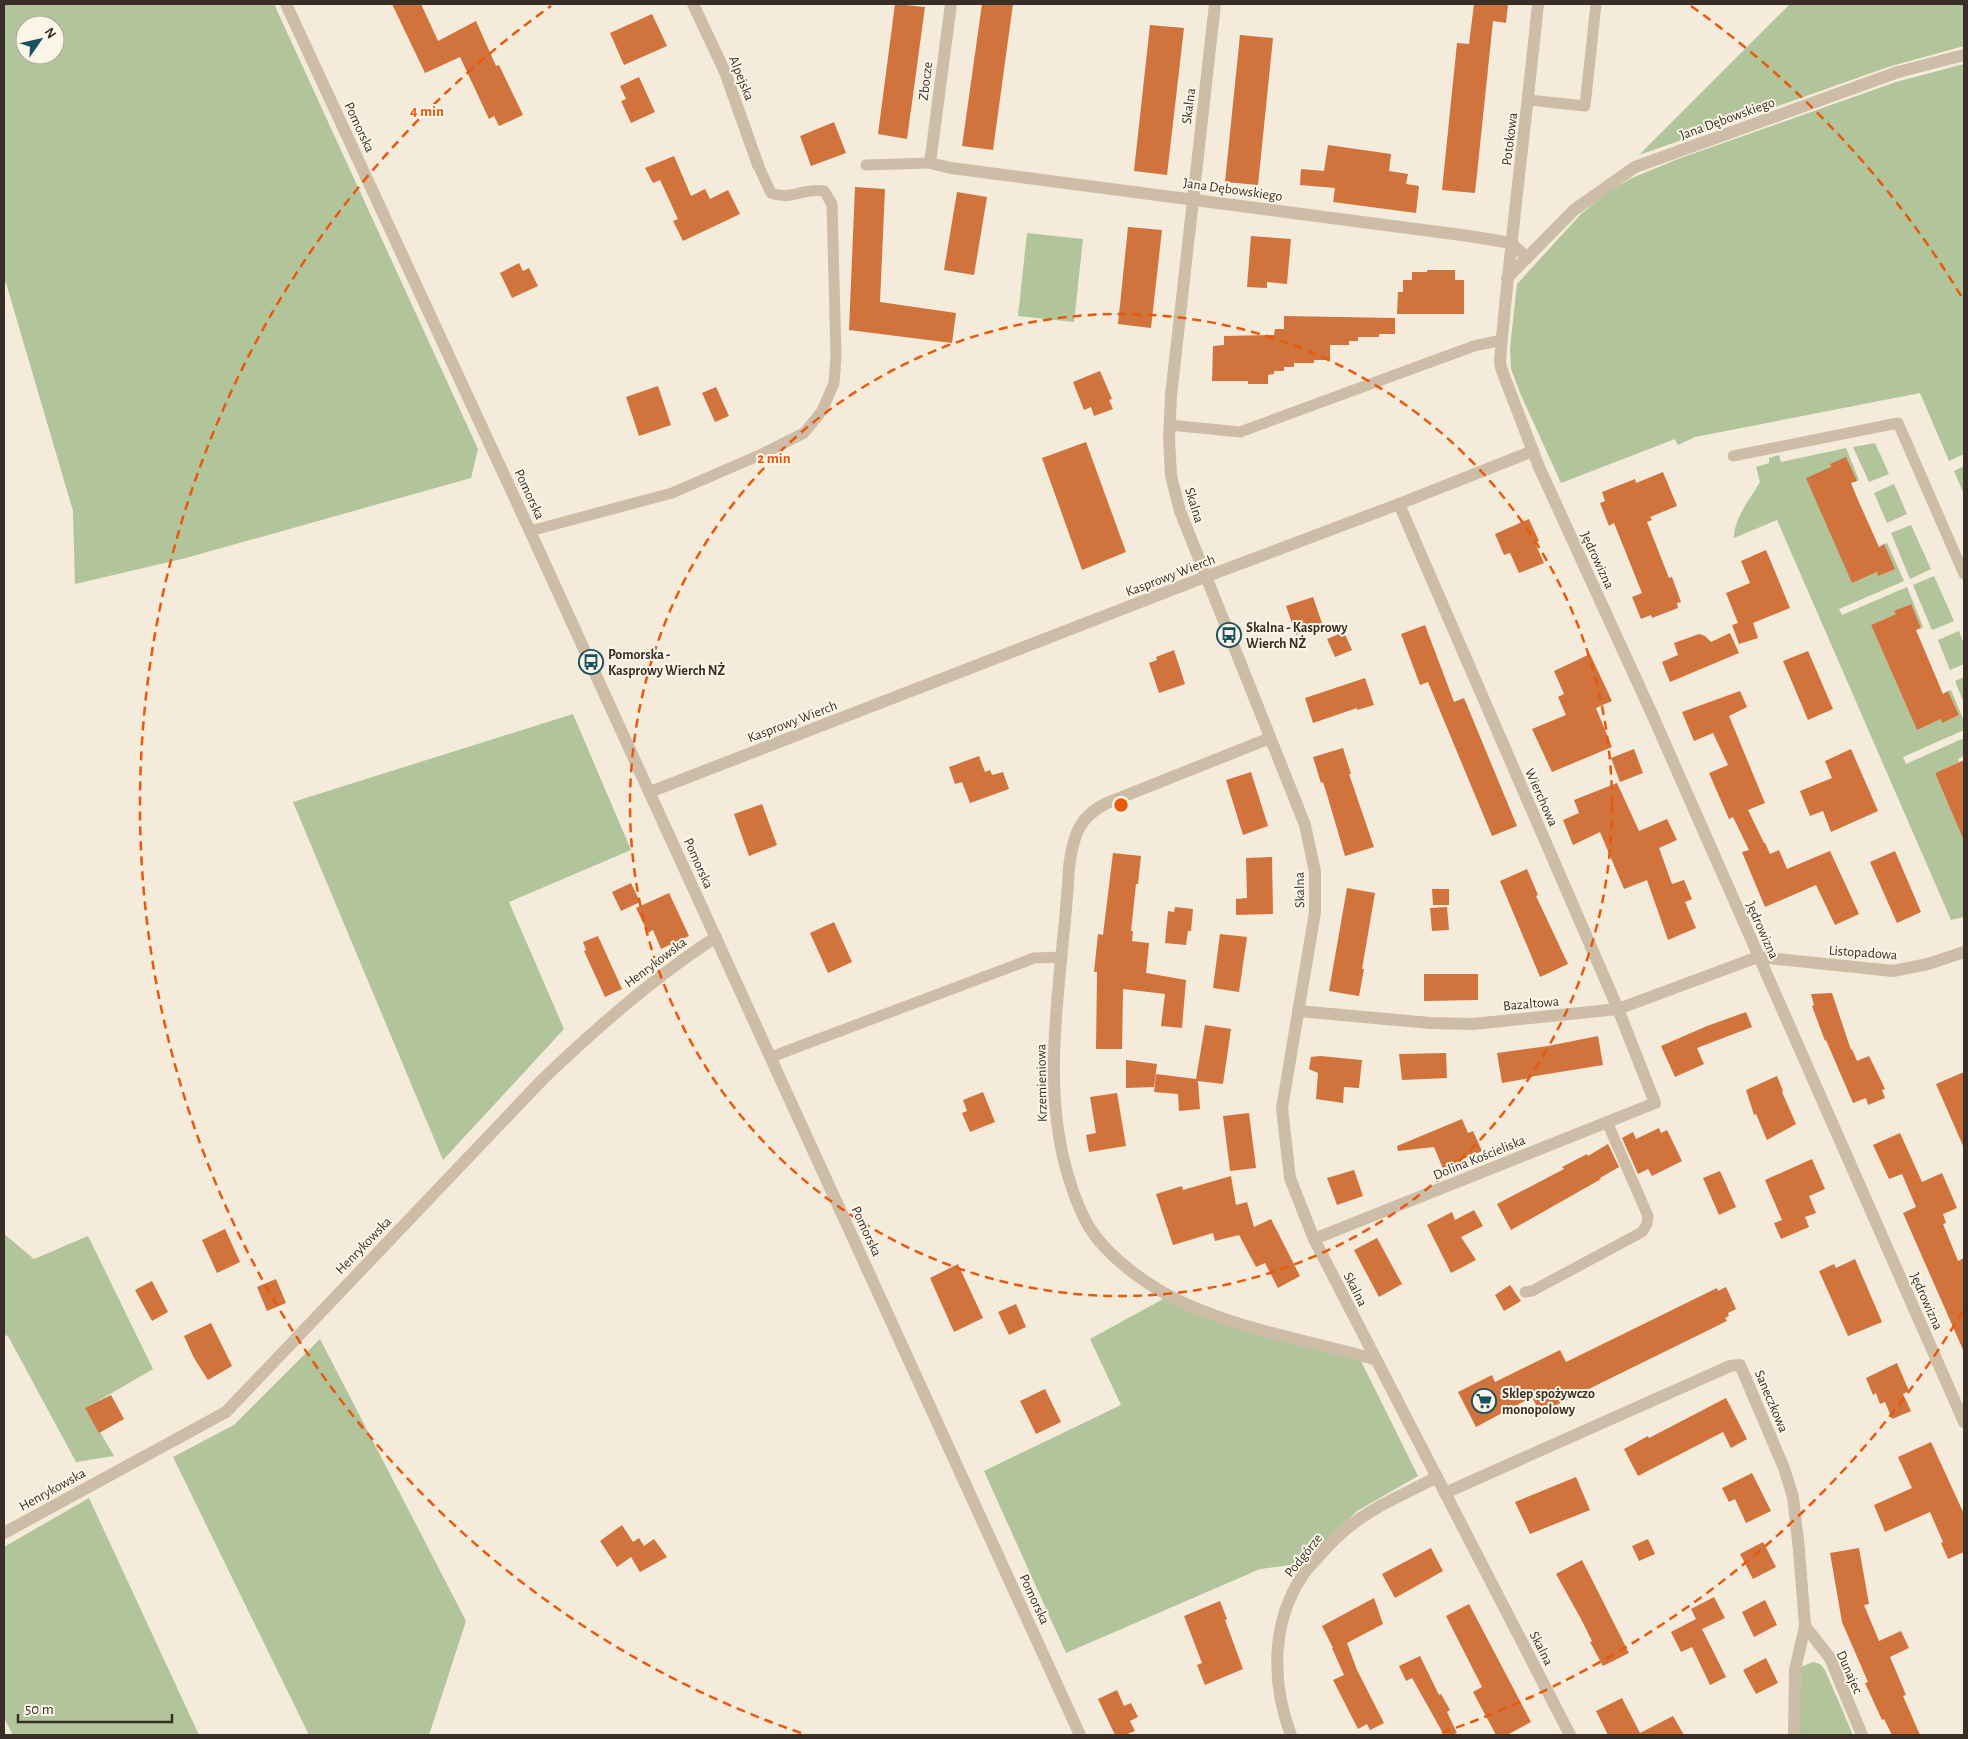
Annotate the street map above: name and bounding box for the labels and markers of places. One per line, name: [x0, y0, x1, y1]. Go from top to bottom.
place label: Skalna - Kasprowy Wierch NŻ: [1246, 621, 1348, 651]
bus stop icon: Skalna - Kasprowy Wierch NŻ: [1216, 622, 1242, 648]
place label: Pomorska - Kasprowy Wierch NŻ: [608, 648, 725, 678]
bus stop icon: Pomorska - Kasprowy Wierch NŻ: [578, 649, 604, 675]
centre of rings: [1112, 796, 1130, 814]
place label: Sklep spożywczo monopolowy: [1502, 1387, 1595, 1417]
supermarket icon: Sklep spożywczo monopolowy: [1471, 1388, 1497, 1414]

